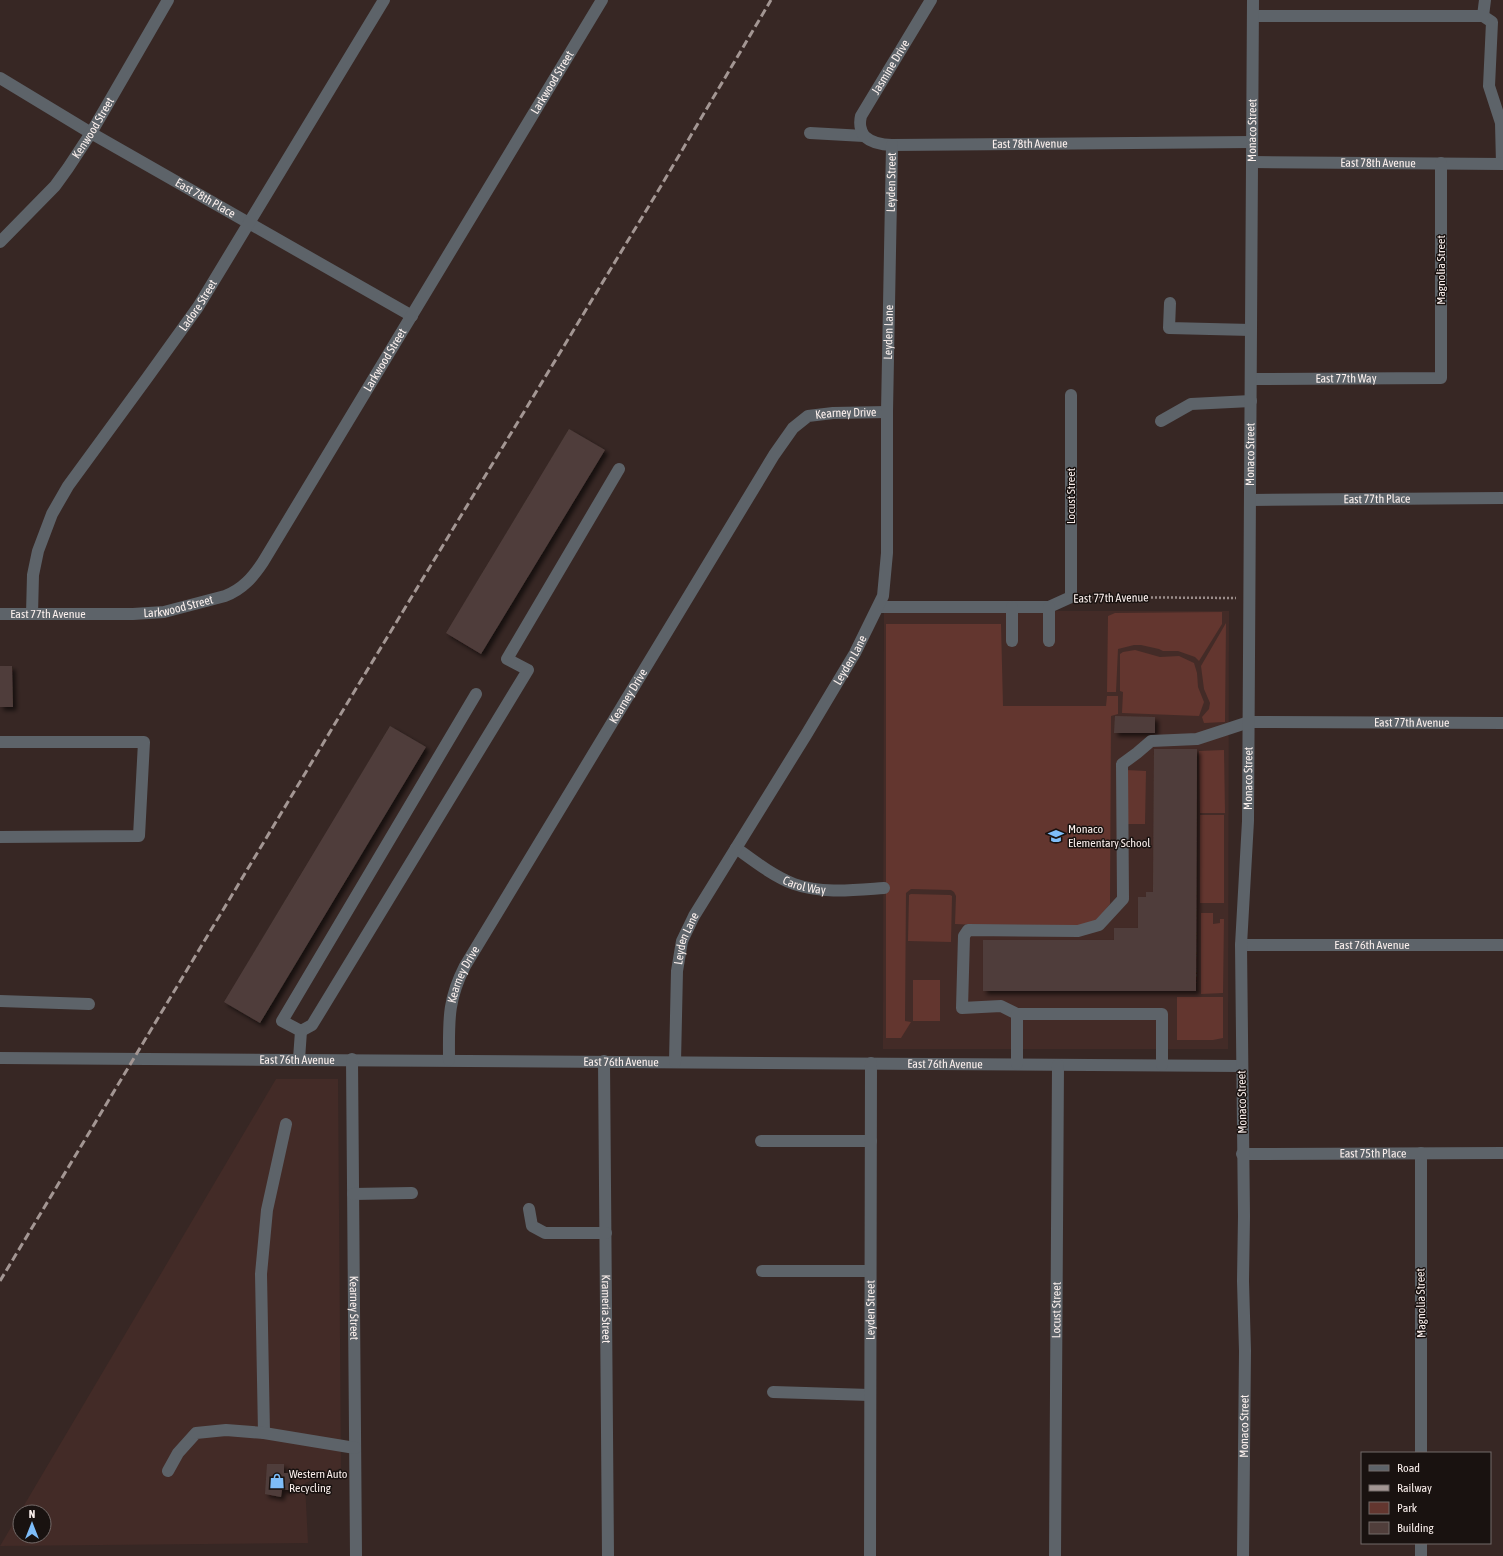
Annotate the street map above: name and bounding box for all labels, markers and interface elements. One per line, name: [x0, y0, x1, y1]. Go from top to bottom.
street label: Jasmine Drive: [869, 37, 912, 97]
street label: Larkwood Street: [528, 48, 577, 117]
street label: Kenwood Street: [69, 94, 117, 161]
street label: Monaco Street: [1245, 98, 1259, 162]
street label: East 78th Avenue: [992, 137, 1068, 151]
street label: Leyden Street: [884, 152, 899, 212]
street label: East 78th Avenue: [1340, 156, 1416, 170]
street label: East 78th Place: [173, 176, 238, 221]
street label: Magnolia Street: [1434, 235, 1448, 305]
street label: Ladore Street: [176, 277, 220, 334]
street label: Leyden Lane: [881, 305, 896, 360]
street label: Larkwood Street: [361, 325, 410, 394]
street label: East 77th Way: [1315, 371, 1377, 386]
street label: Kearney Drive: [814, 405, 877, 422]
street label: Monaco Street: [1243, 422, 1257, 486]
street label: Locust Street: [1064, 467, 1078, 524]
street label: East 77th Place: [1343, 492, 1411, 506]
street label: East 77th Avenue: [1073, 590, 1149, 606]
street label: Larkwood Street: [143, 592, 215, 620]
street label: East 77th Avenue: [10, 607, 86, 621]
street label: Leyden Lane: [831, 633, 870, 688]
street label: Kearney Drive: [606, 666, 650, 726]
street label: East 77th Avenue: [1374, 715, 1450, 730]
street label: Monaco Street: [1241, 746, 1255, 810]
place label: Monaco Elementary School: [1068, 822, 1151, 850]
school or university icon: Monaco Elementary School: [1047, 827, 1065, 845]
street label: Carol Way: [781, 873, 826, 897]
street label: Leyden Lane: [671, 909, 702, 966]
street label: East 76th Avenue: [1334, 938, 1410, 952]
street label: Kearney Drive: [445, 944, 482, 1004]
street label: East 76th Avenue: [259, 1053, 335, 1067]
street label: East 76th Avenue: [583, 1055, 659, 1069]
street label: East 76th Avenue: [907, 1057, 983, 1071]
street label: Monaco Street: [1234, 1070, 1250, 1134]
street label: East 75th Place: [1340, 1146, 1406, 1161]
street label: Magnolia Street: [1413, 1267, 1429, 1338]
street label: Krameria Street: [599, 1275, 613, 1344]
street label: Kearney Street: [347, 1276, 361, 1341]
street label: Leyden Street: [863, 1280, 878, 1340]
street label: Locust Street: [1049, 1281, 1064, 1338]
street label: Monaco Street: [1237, 1394, 1252, 1458]
legend: [1361, 1452, 1491, 1544]
text: Road: [1397, 1461, 1420, 1475]
place label: Western Auto Recycling: [289, 1467, 348, 1495]
shop icon: Western Auto Recycling: [268, 1472, 286, 1490]
text: Railway: [1397, 1481, 1432, 1495]
text: Park: [1397, 1501, 1418, 1515]
north arrow: [12, 1504, 52, 1544]
text: N: [29, 1508, 35, 1520]
text: Building: [1397, 1521, 1435, 1535]

